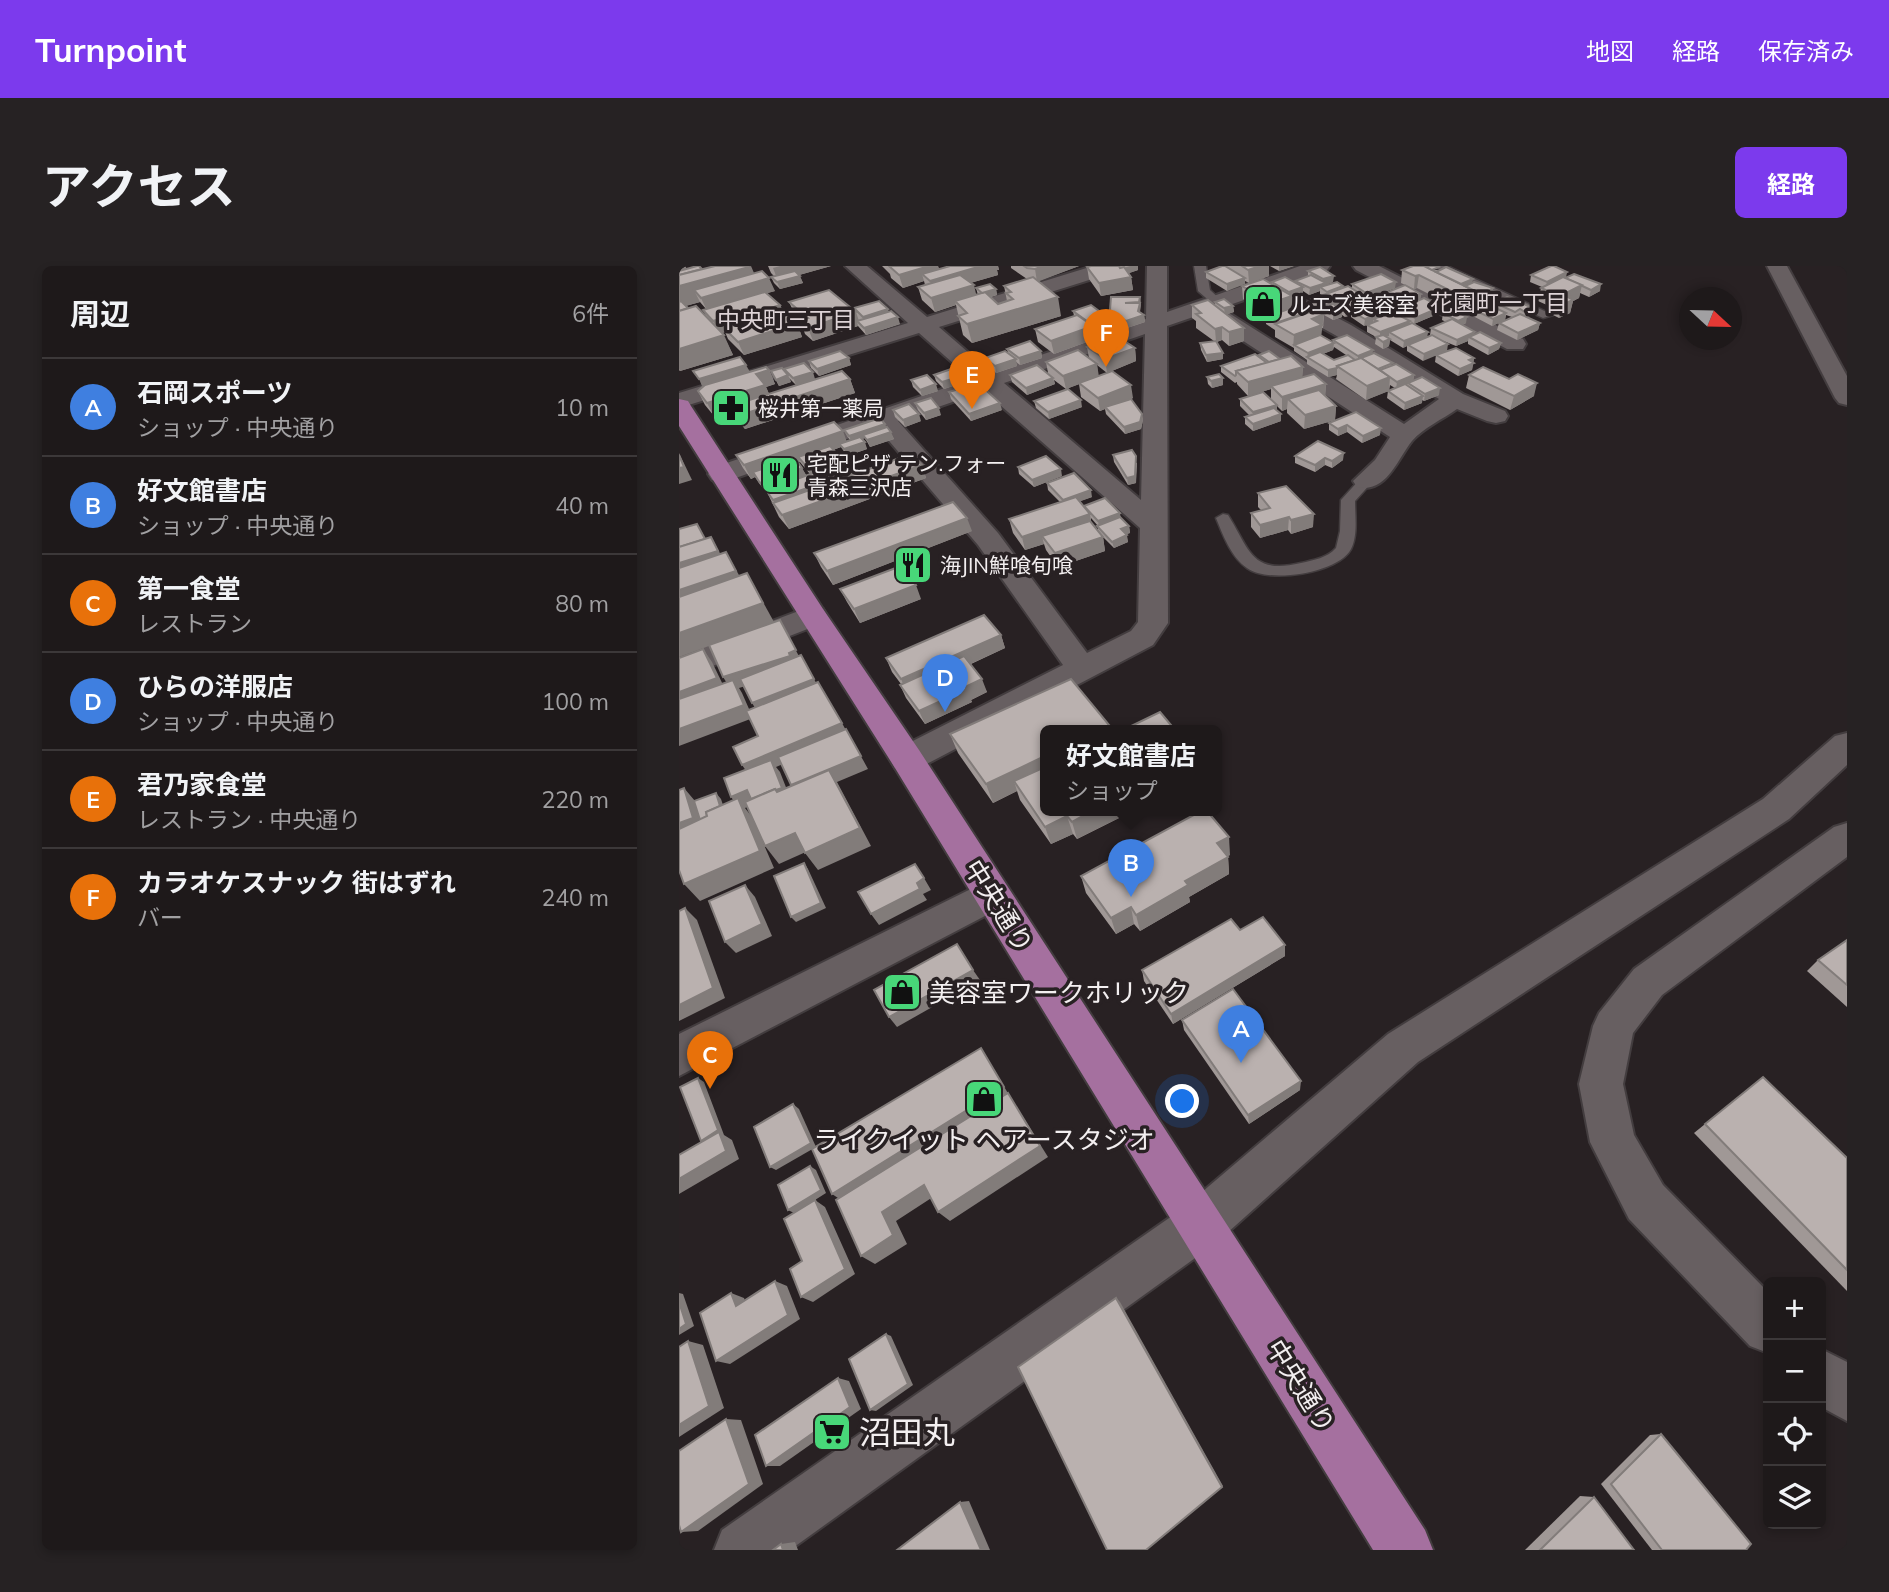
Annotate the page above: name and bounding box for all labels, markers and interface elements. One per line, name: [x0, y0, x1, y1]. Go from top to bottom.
text: Turnpoint: [35, 29, 187, 70]
text: 地図: [1586, 36, 1634, 66]
text: 経路: [1672, 36, 1720, 66]
text: 保存済み: [1758, 36, 1854, 66]
button: 経路: [1735, 147, 1847, 218]
text: アクセス: [42, 155, 236, 216]
shop icon: ルエズ美容室: [1242, 283, 1284, 325]
north arrow: [1679, 287, 1742, 350]
district label: 花園町一丁目: [1430, 288, 1568, 317]
place label: ルエズ美容室: [1290, 291, 1416, 317]
text: 周辺: [70, 295, 130, 333]
text: 6件: [572, 299, 609, 328]
district label: 中央町三丁目: [717, 305, 855, 334]
pin: F: [1083, 309, 1129, 367]
pin: E: [949, 351, 995, 409]
text: 石岡スポーツ: [137, 376, 292, 409]
pharmacy icon: 桜井第一薬局: [710, 387, 752, 429]
text: A: [84, 393, 102, 422]
text: 10 m: [555, 393, 609, 422]
place label: 桜井第一薬局: [758, 395, 884, 421]
text: ショップ · 中央通り: [137, 413, 338, 442]
place label: 宅配ピザ テン.フォー 青森三沢店: [807, 450, 1006, 500]
restaurant icon: 宅配ピザ テン.フォー 青森三沢店: [759, 454, 801, 496]
text: 好文館書店: [137, 474, 267, 507]
text: B: [85, 491, 101, 520]
text: 40 m: [555, 491, 609, 520]
text: ショップ · 中央通り: [137, 511, 338, 540]
restaurant icon: 海JIN鮮喰旬喰: [892, 544, 934, 586]
place label: 海JIN鮮喰旬喰: [940, 552, 1073, 578]
text: 第一食堂: [137, 572, 241, 605]
text: C: [85, 589, 101, 618]
text: 80 m: [555, 589, 609, 618]
text: レストラン: [137, 609, 252, 638]
pin: D: [922, 654, 968, 712]
text: ひらの洋服店: [137, 670, 293, 703]
text: D: [84, 687, 102, 716]
text: 100 m: [541, 687, 609, 716]
text: ショップ · 中央通り: [137, 707, 338, 736]
popup: [1040, 725, 1222, 816]
text: 好文館書店: [1066, 739, 1196, 772]
text: 君乃家食堂: [137, 768, 267, 801]
text: ショップ: [1066, 776, 1158, 805]
text: E: [86, 785, 100, 814]
text: 220 m: [541, 785, 609, 814]
text: レストラン · 中央通り: [137, 805, 361, 834]
pin: B: [1108, 839, 1154, 897]
street label: 中央通り: [957, 853, 1041, 959]
text: カラオケスナック 街はずれ: [137, 866, 456, 899]
text: F: [86, 883, 100, 912]
text: 240 m: [541, 883, 609, 912]
text: バー: [137, 903, 183, 932]
shop icon: 美容室ワークホリック: [881, 971, 923, 1013]
place label: 美容室ワークホリック: [929, 976, 1189, 1009]
pin: A: [1218, 1005, 1264, 1063]
pin: C: [687, 1031, 733, 1089]
shop icon: ライクイット ヘアースタジオ: [963, 1078, 1005, 1120]
your location: [1165, 1084, 1199, 1118]
place label: ライクイット ヘアースタジオ: [813, 1123, 1155, 1156]
map controls: [1763, 1277, 1826, 1529]
button: +: [1763, 1277, 1826, 1340]
street label: 中央通り: [1259, 1333, 1343, 1439]
button: −: [1763, 1340, 1826, 1403]
button: locate: [1763, 1403, 1826, 1466]
supermarket icon: 沼田丸: [811, 1411, 853, 1453]
place label: 沼田丸: [859, 1412, 955, 1452]
button: layers: [1763, 1466, 1826, 1529]

